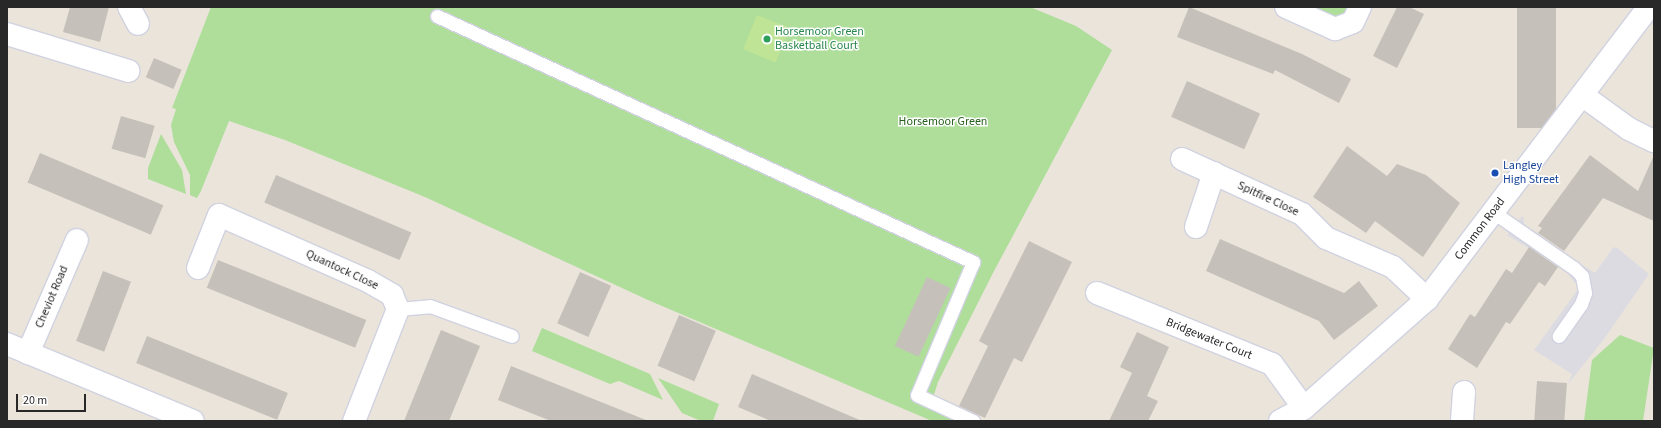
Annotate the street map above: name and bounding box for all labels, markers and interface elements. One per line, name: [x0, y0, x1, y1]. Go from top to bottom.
place label: Horsemoor Green Basketball Court: [775, 25, 864, 53]
marker: Horsemoor Green Basketball Court: [762, 34, 772, 44]
park label: Horsemoor Green: [899, 115, 987, 129]
place label: Langley High Street: [1503, 159, 1559, 187]
marker: Langley High Street: [1490, 168, 1500, 178]
street label: Spitfire Close: [1235, 178, 1301, 220]
street label: Common Road: [1452, 195, 1508, 263]
street label: Quantock Close: [303, 247, 381, 293]
street label: Cheviot Road: [32, 264, 72, 330]
street label: Bridgewater Court: [1164, 315, 1254, 363]
scale bar: [18, 386, 88, 412]
text: 20 m: [23, 392, 47, 409]

